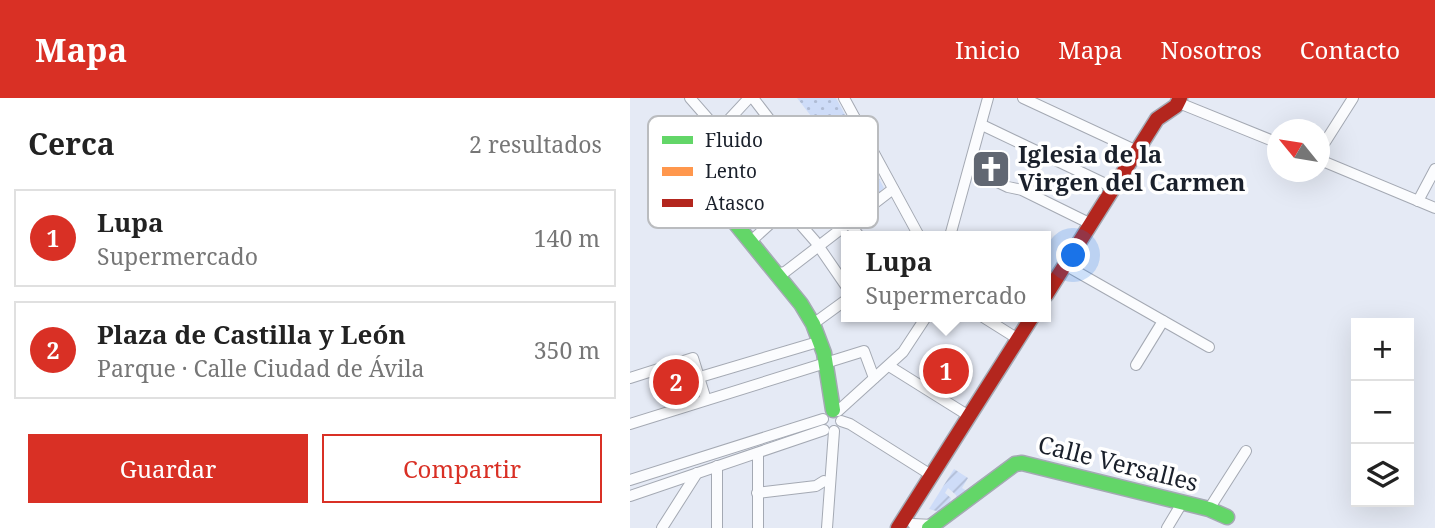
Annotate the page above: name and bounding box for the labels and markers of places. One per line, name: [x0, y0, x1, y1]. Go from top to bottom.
place label: Iglesia de la Virgen del Carmen: [1018, 137, 1246, 198]
church icon: Iglesia de la Virgen del Carmen: [970, 148, 1012, 190]
pin: 1: [923, 345, 969, 397]
pin: 2: [653, 356, 699, 408]

